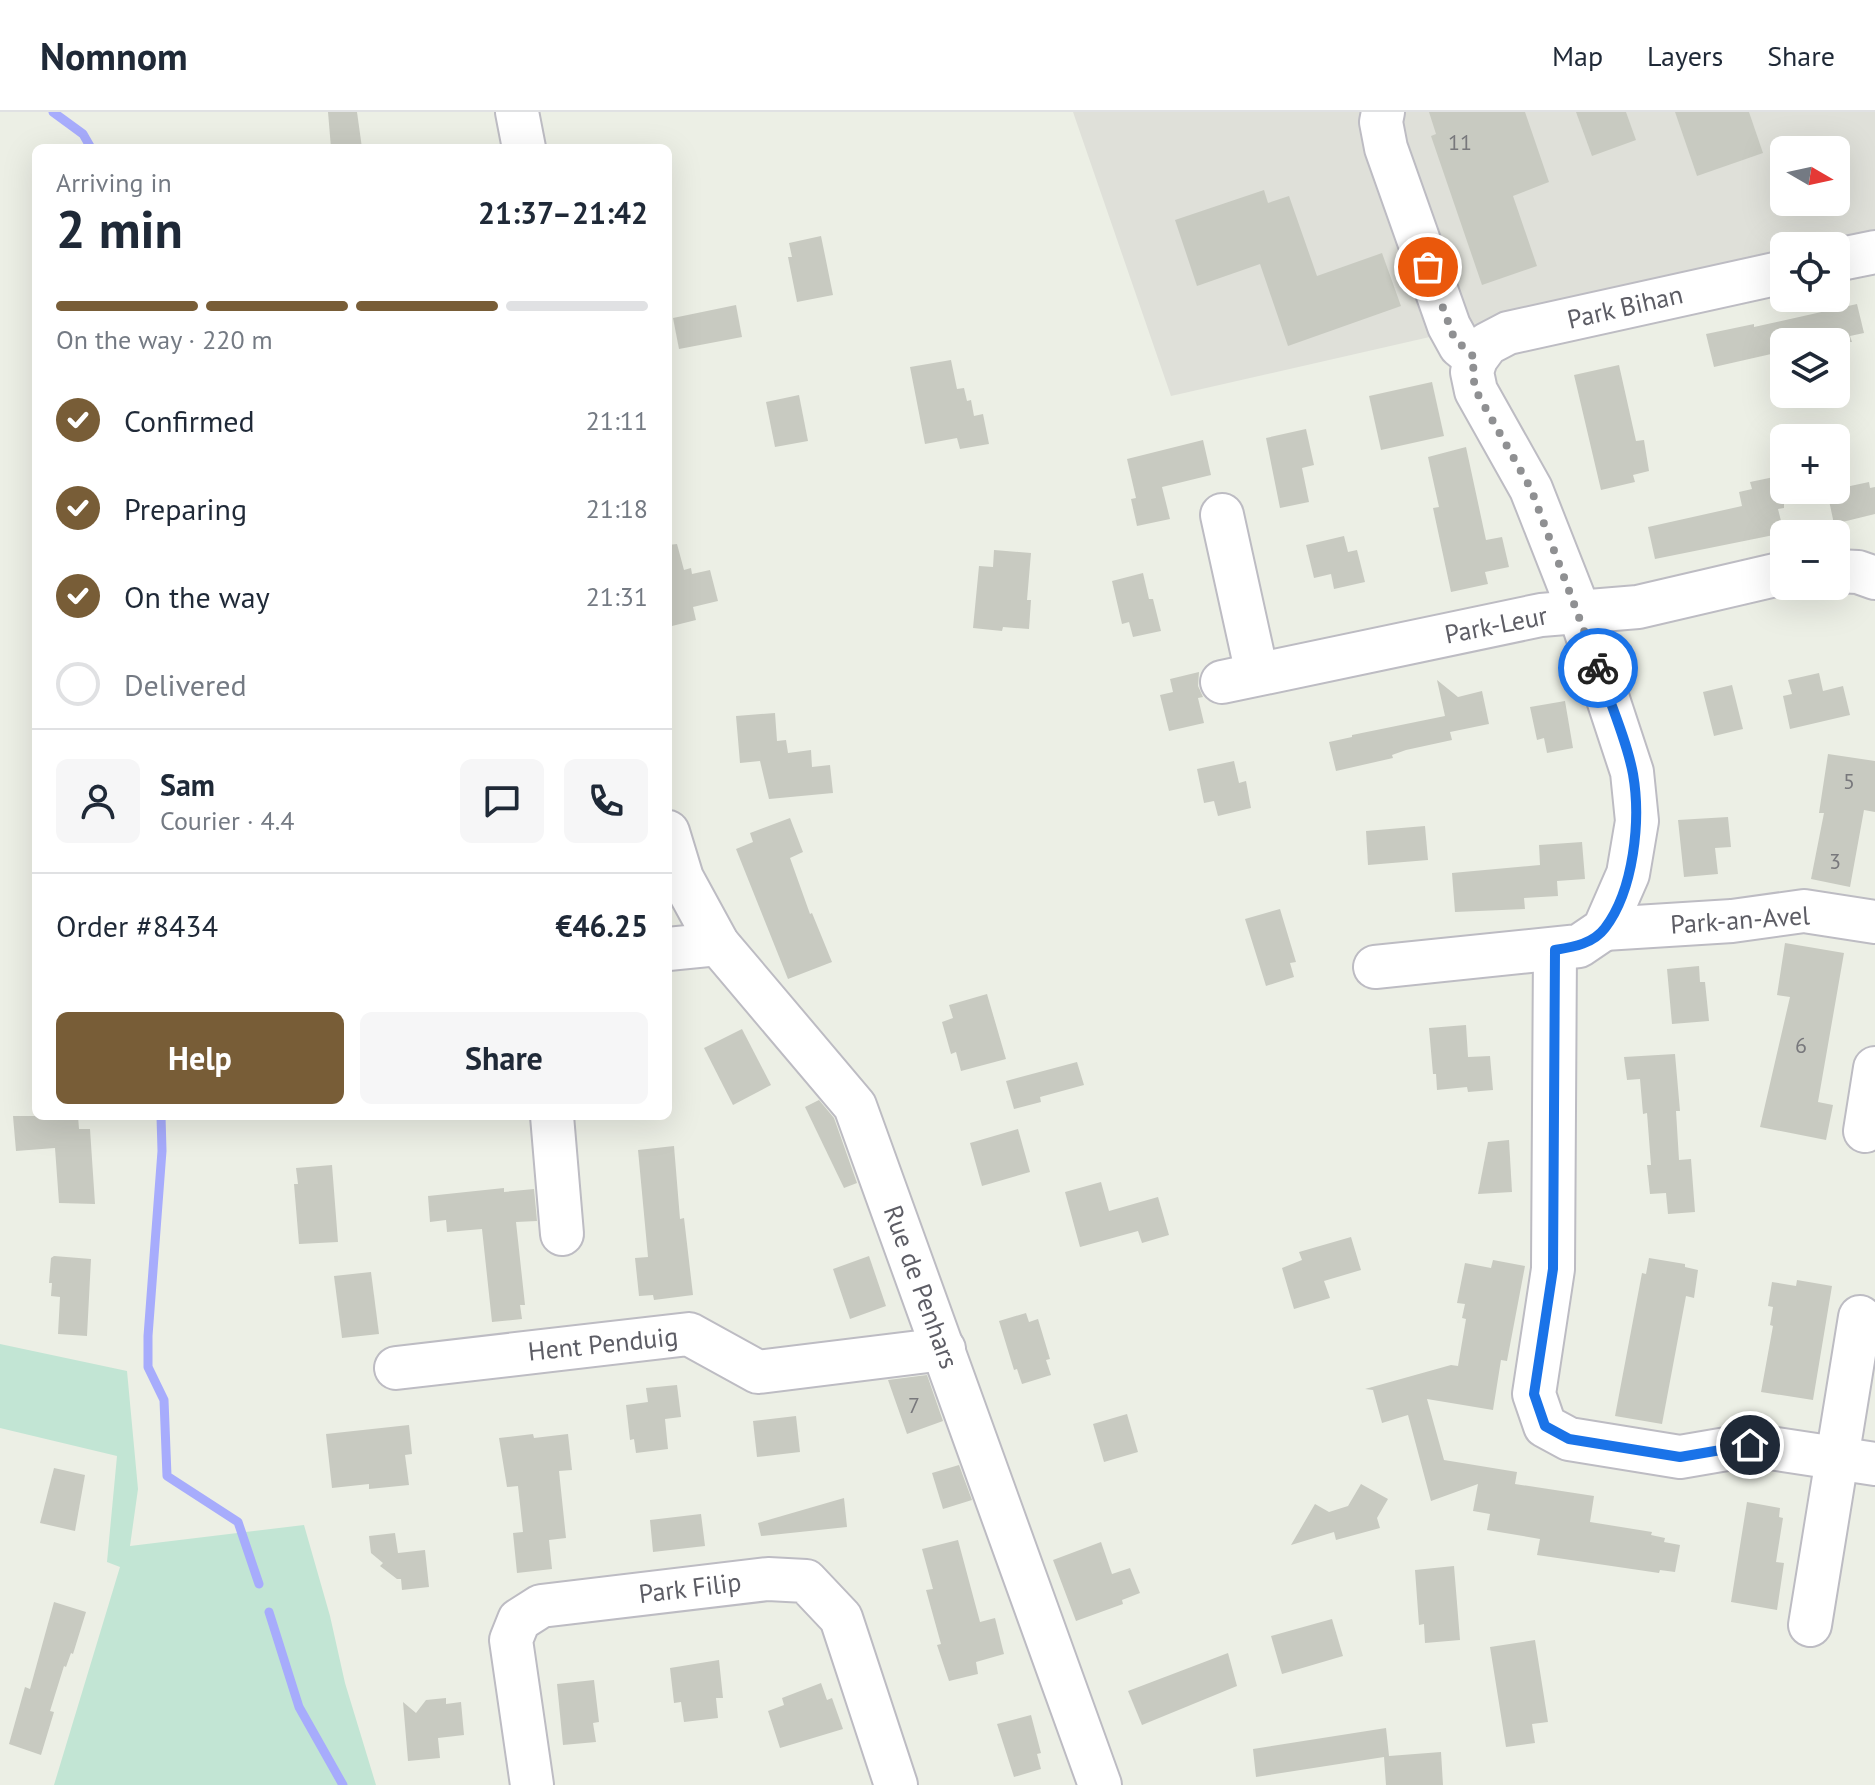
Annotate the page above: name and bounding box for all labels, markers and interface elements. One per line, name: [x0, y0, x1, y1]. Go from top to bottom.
text: Nomnom: [40, 31, 188, 80]
text: Map: [1552, 37, 1603, 74]
text: Layers: [1647, 37, 1723, 74]
text: Share: [1767, 37, 1835, 74]
house number: 11: [1448, 128, 1472, 156]
north arrow: [1770, 136, 1850, 216]
map controls: [1770, 136, 1850, 600]
text: Arriving in: [56, 166, 172, 199]
text: 21:37–21:42: [478, 193, 648, 232]
text: 2 min: [56, 195, 183, 262]
button: locate: [1770, 232, 1850, 312]
pin: [1394, 233, 1462, 301]
icon: bag: [1406, 245, 1450, 289]
street label: Park Bihan: [1564, 277, 1686, 336]
text: On the way · 220 m: [56, 323, 273, 356]
button: layers: [1770, 328, 1850, 408]
icon: check: [56, 398, 100, 442]
text: Confirmed: [124, 401, 255, 440]
text: 21:11: [586, 404, 648, 437]
button: +: [1770, 424, 1850, 504]
icon: check: [56, 486, 100, 530]
text: Preparing: [124, 489, 247, 528]
text: 21:18: [586, 492, 648, 525]
button: −: [1770, 520, 1850, 600]
icon: check: [56, 574, 100, 618]
text: On the way: [124, 577, 270, 616]
text: 21:31: [586, 580, 648, 613]
street label: Park-Leur: [1442, 598, 1550, 651]
courier: [1558, 628, 1638, 708]
icon: bike: [1576, 646, 1620, 690]
text: Delivered: [124, 665, 247, 704]
button: person: [56, 759, 140, 843]
button: chat: [460, 759, 544, 843]
button: phone: [564, 759, 648, 843]
text: Sam: [160, 765, 215, 804]
house number: 5: [1843, 767, 1855, 795]
text: Courier · 4.4: [160, 804, 294, 837]
house number: 3: [1829, 847, 1841, 875]
street label: Park-an-Avel: [1669, 898, 1811, 941]
text: Order #8434: [56, 906, 218, 945]
text: €46.25: [556, 906, 648, 945]
button: Help: [56, 1012, 344, 1104]
button: Share: [360, 1012, 648, 1104]
house number: 6: [1795, 1031, 1807, 1059]
street label: Rue de Penhars: [877, 1201, 966, 1373]
street label: Hent Penduig: [526, 1319, 680, 1368]
house number: 7: [908, 1391, 920, 1419]
pin: [1716, 1411, 1784, 1479]
icon: home: [1728, 1423, 1772, 1467]
street label: Park Filip: [637, 1565, 743, 1610]

